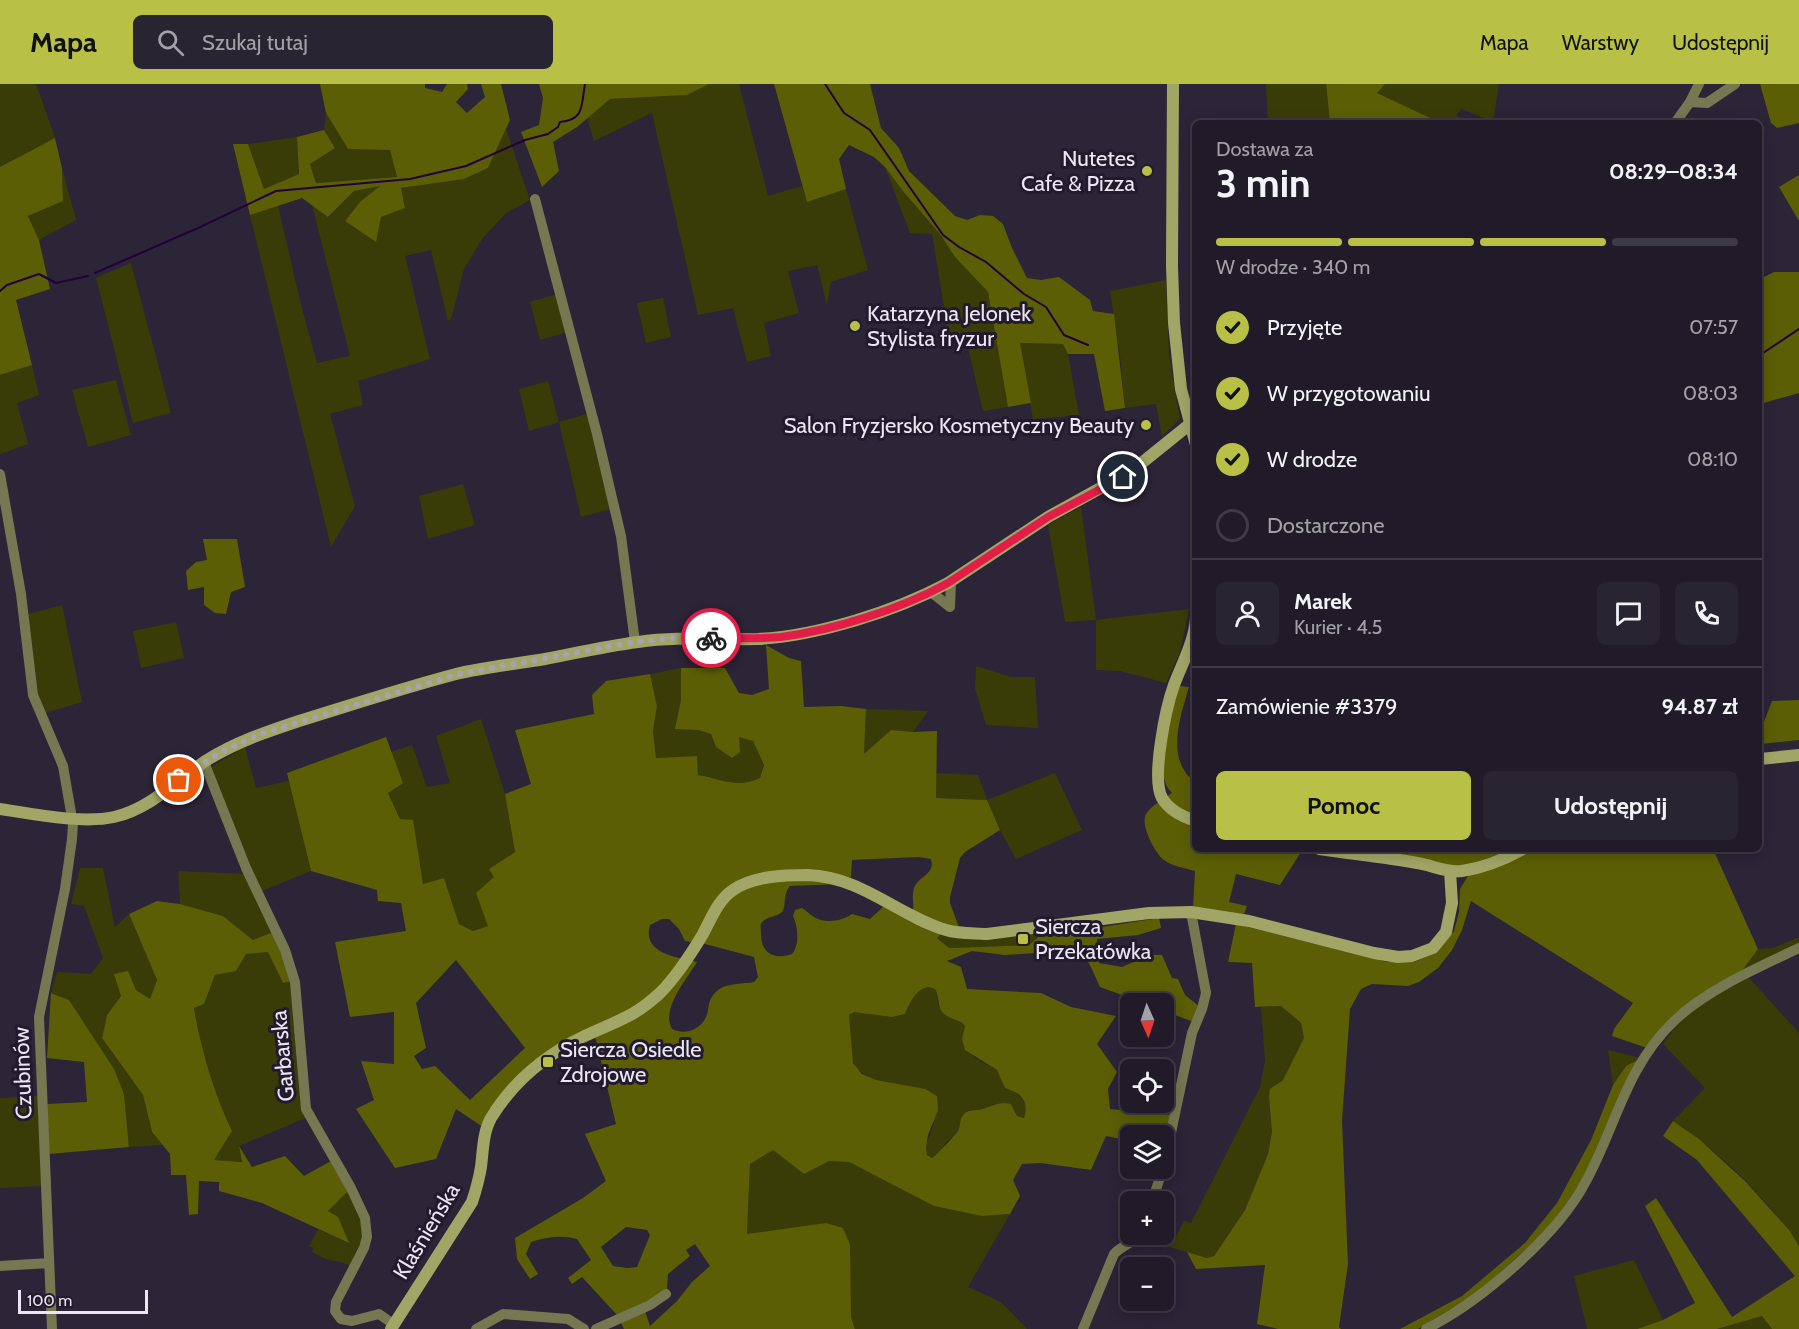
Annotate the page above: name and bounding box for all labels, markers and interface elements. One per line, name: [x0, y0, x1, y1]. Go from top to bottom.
search box: [133, 15, 553, 69]
text: Mapa: [30, 25, 97, 59]
icon: search: [154, 26, 187, 59]
text: Szukaj tutaj: [202, 29, 308, 56]
text: Mapa: [1480, 30, 1529, 55]
text: Warstwy: [1562, 30, 1639, 55]
text: Udostępnij: [1672, 30, 1769, 55]
text: Dostawa za: [1216, 137, 1313, 161]
place label: Nutetes Cafe & Pizza: [1021, 145, 1135, 197]
text: 08:29–08:34: [1609, 158, 1738, 185]
text: 3 min: [1216, 159, 1311, 207]
marker: Nutetes Cafe & Pizza: [1140, 164, 1154, 178]
text: W drodze · 340 m: [1216, 255, 1370, 279]
place label: Katarzyna Jelonek Stylista fryzur: [867, 300, 1031, 352]
icon: check: [1216, 311, 1249, 344]
text: Przyjęte: [1267, 314, 1342, 341]
text: 07:57: [1689, 315, 1738, 339]
marker: Katarzyna Jelonek Stylista fryzur: [848, 319, 862, 333]
icon: check: [1216, 377, 1249, 410]
text: W przygotowaniu: [1267, 380, 1430, 407]
text: 08:03: [1683, 381, 1738, 405]
place label: Salon Fryzjersko Kosmetyczny Beauty: [784, 412, 1134, 439]
marker: Salon Fryzjersko Kosmetyczny Beauty: [1139, 418, 1153, 432]
icon: check: [1216, 443, 1249, 476]
text: W drodze: [1267, 446, 1357, 473]
text: 08:10: [1687, 447, 1738, 471]
pin: [1097, 451, 1148, 502]
icon: home: [1106, 460, 1139, 493]
text: Dostarczone: [1267, 512, 1384, 539]
button: person: [1216, 582, 1279, 645]
button: chat: [1597, 582, 1660, 645]
button: phone: [1675, 582, 1738, 645]
text: Marek: [1294, 588, 1352, 615]
courier: [681, 608, 741, 668]
text: Kurier · 4.5: [1294, 615, 1382, 639]
icon: bike: [695, 622, 728, 655]
text: Zamówienie #3379: [1216, 693, 1398, 720]
text: 94.87 zł: [1662, 693, 1738, 720]
pin: [153, 754, 204, 805]
icon: bag: [162, 763, 195, 796]
button: Pomoc: [1216, 771, 1471, 840]
button: Udostępnij: [1483, 771, 1738, 840]
place label: Siercza Przekatówka: [1035, 913, 1152, 965]
marker: Siercza Przekatówka: [1016, 932, 1030, 946]
north arrow: [1120, 993, 1174, 1047]
map controls: [1120, 993, 1174, 1311]
street label: Garbarska: [265, 1009, 300, 1103]
street label: Czubinów: [7, 1026, 38, 1120]
place label: Siercza Osiedle Zdrojowe: [560, 1036, 702, 1088]
marker: Siercza Osiedle Zdrojowe: [541, 1055, 555, 1069]
button: locate: [1120, 1059, 1174, 1113]
button: layers: [1120, 1125, 1174, 1179]
street label: Klaśnieńska: [387, 1178, 466, 1284]
button: +: [1120, 1191, 1174, 1245]
button: −: [1120, 1257, 1174, 1311]
scale bar: [18, 1287, 148, 1314]
text: 100 m: [27, 1291, 72, 1310]

